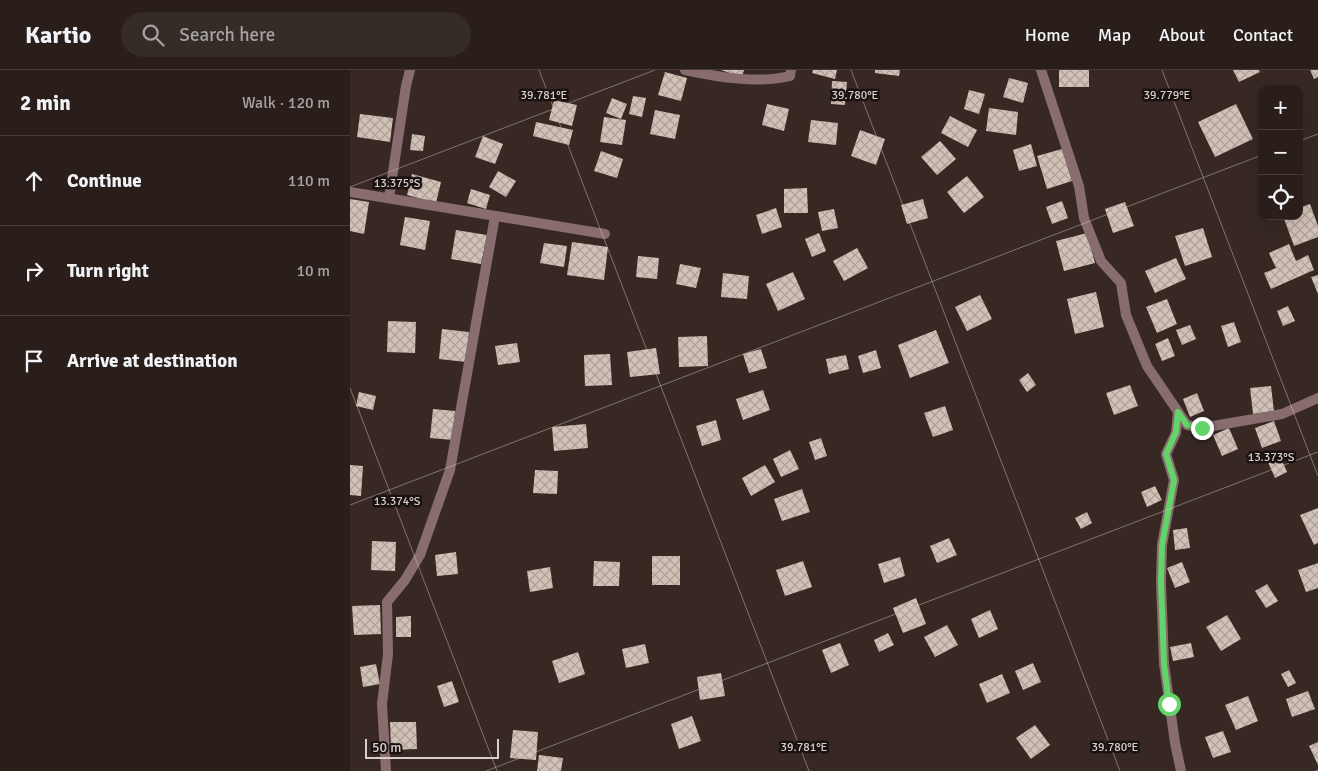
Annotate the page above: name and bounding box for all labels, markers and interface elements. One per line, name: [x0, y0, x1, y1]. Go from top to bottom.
search box: [121, 12, 471, 57]
text: Kartio: [25, 20, 91, 50]
icon: search: [139, 21, 167, 49]
text: Search here: [179, 23, 275, 47]
text: Home: [1025, 24, 1070, 46]
text: Map: [1098, 24, 1131, 46]
text: About: [1159, 24, 1205, 46]
text: Contact: [1233, 24, 1293, 46]
map controls: [1258, 85, 1303, 220]
button: +: [1258, 85, 1303, 130]
text: 39.781°E: [521, 88, 568, 103]
text: 39.780°E: [832, 88, 879, 103]
text: 39.779°E: [1144, 88, 1191, 103]
text: 2 min: [20, 90, 71, 116]
text: Walk · 120 m: [242, 93, 330, 113]
button: −: [1258, 130, 1303, 175]
icon: ahead: [20, 167, 48, 195]
text: Continue: [67, 169, 142, 193]
text: 110 m: [288, 171, 330, 191]
button: locate: [1258, 175, 1303, 220]
text: 13.375°S: [374, 176, 421, 191]
icon: right: [20, 257, 48, 285]
text: Turn right: [67, 259, 149, 283]
text: 10 m: [296, 261, 330, 281]
icon: arrive: [20, 347, 48, 375]
text: Arrive at destination: [67, 349, 238, 373]
route end: [1191, 417, 1214, 440]
text: 13.373°S: [1248, 450, 1295, 465]
text: 13.374°S: [374, 494, 421, 509]
route start: [1158, 693, 1181, 716]
scale bar: [365, 736, 499, 759]
text: 50 m: [372, 739, 401, 756]
text: 39.781°E: [781, 740, 828, 755]
text: 39.780°E: [1092, 740, 1139, 755]

